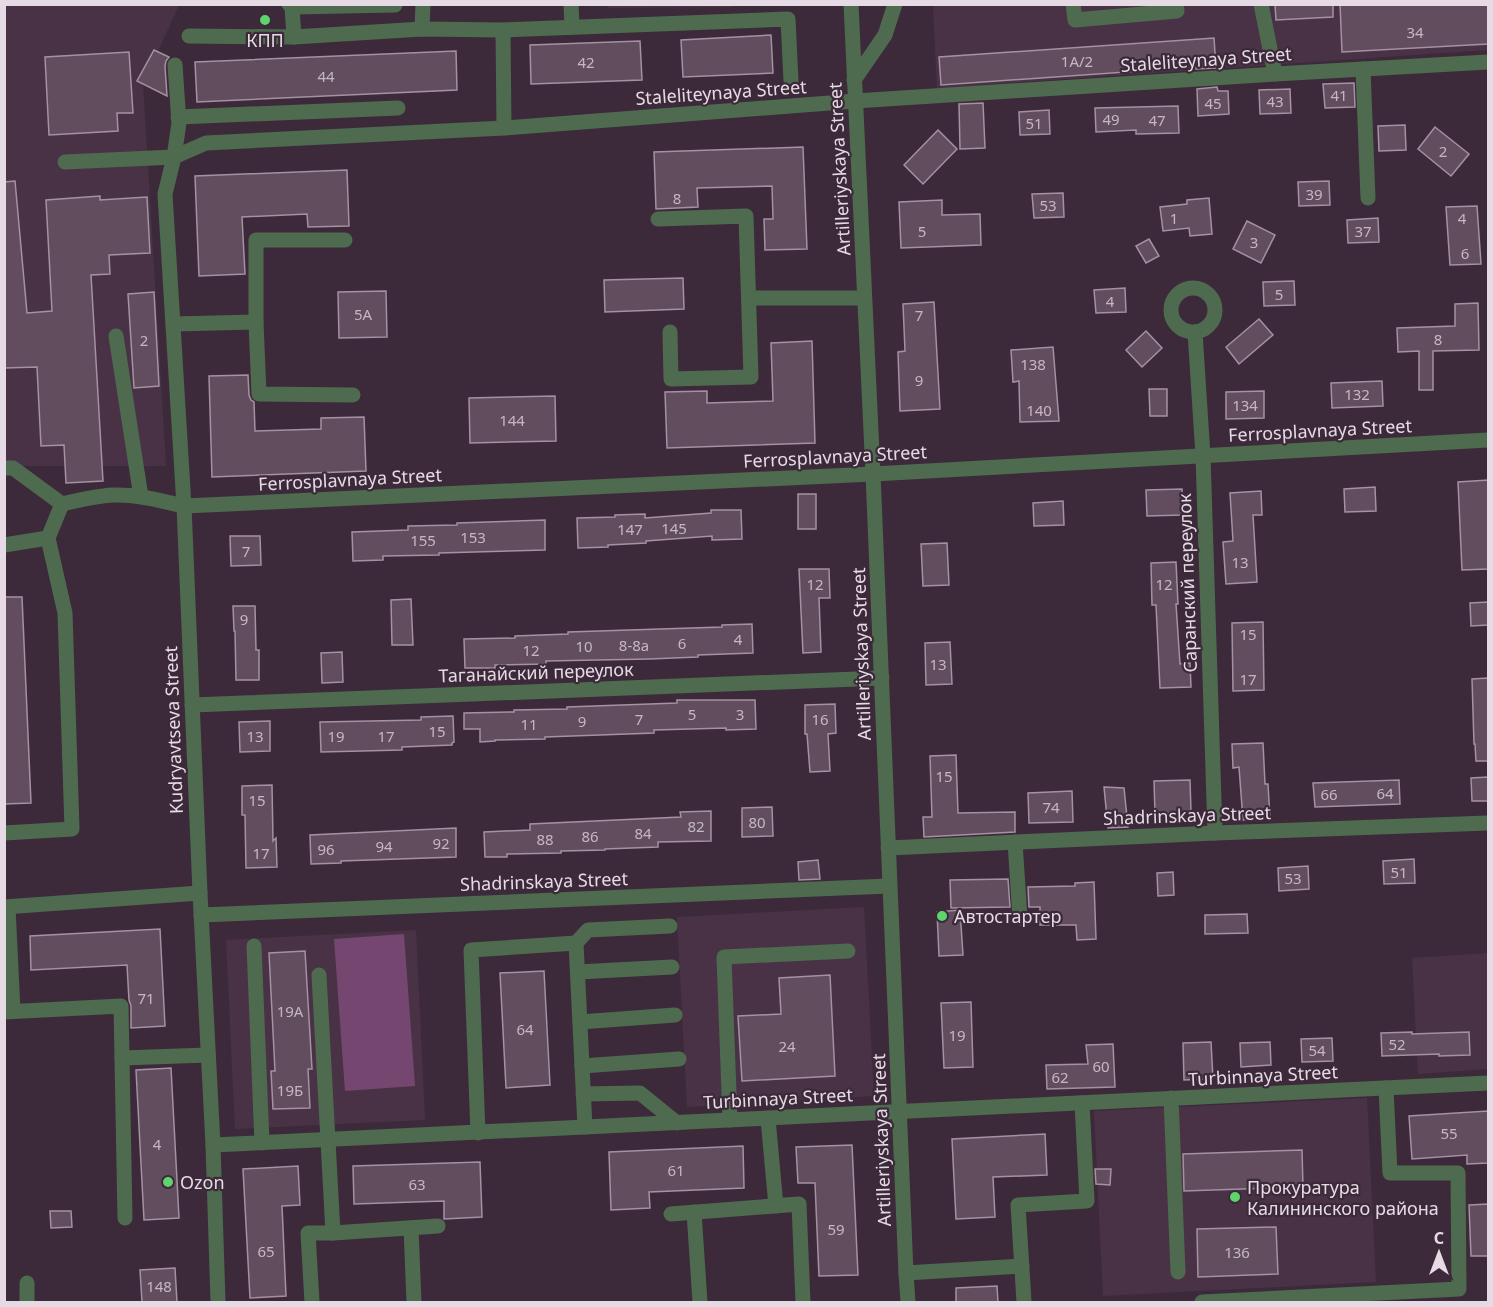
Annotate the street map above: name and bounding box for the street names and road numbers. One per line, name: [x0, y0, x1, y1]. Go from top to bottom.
street label: Staleliteynaya Street: [1120, 41, 1293, 77]
street label: Staleliteynaya Street: [635, 74, 808, 110]
street label: Artilleriyskaya Street: [822, 81, 856, 256]
street label: Ferrosplavnaya Street: [1228, 413, 1413, 447]
street label: Ferrosplavnaya Street: [743, 439, 928, 473]
street label: Ferrosplavnaya Street: [258, 462, 443, 496]
street label: Саранский переулок: [1172, 493, 1202, 673]
street label: Artilleriyskaya Street: [846, 566, 876, 741]
street label: Kudryavtseva Street: [158, 645, 188, 815]
street label: Таганайский переулок: [438, 657, 634, 687]
street label: Shadrinskaya Street: [1103, 800, 1272, 830]
street label: Shadrinskaya Street: [460, 866, 629, 896]
street label: Artilleriyskaya Street: [866, 1052, 896, 1227]
street label: Turbinnaya Street: [1187, 1059, 1339, 1091]
street label: Turbinnaya Street: [702, 1082, 854, 1114]

